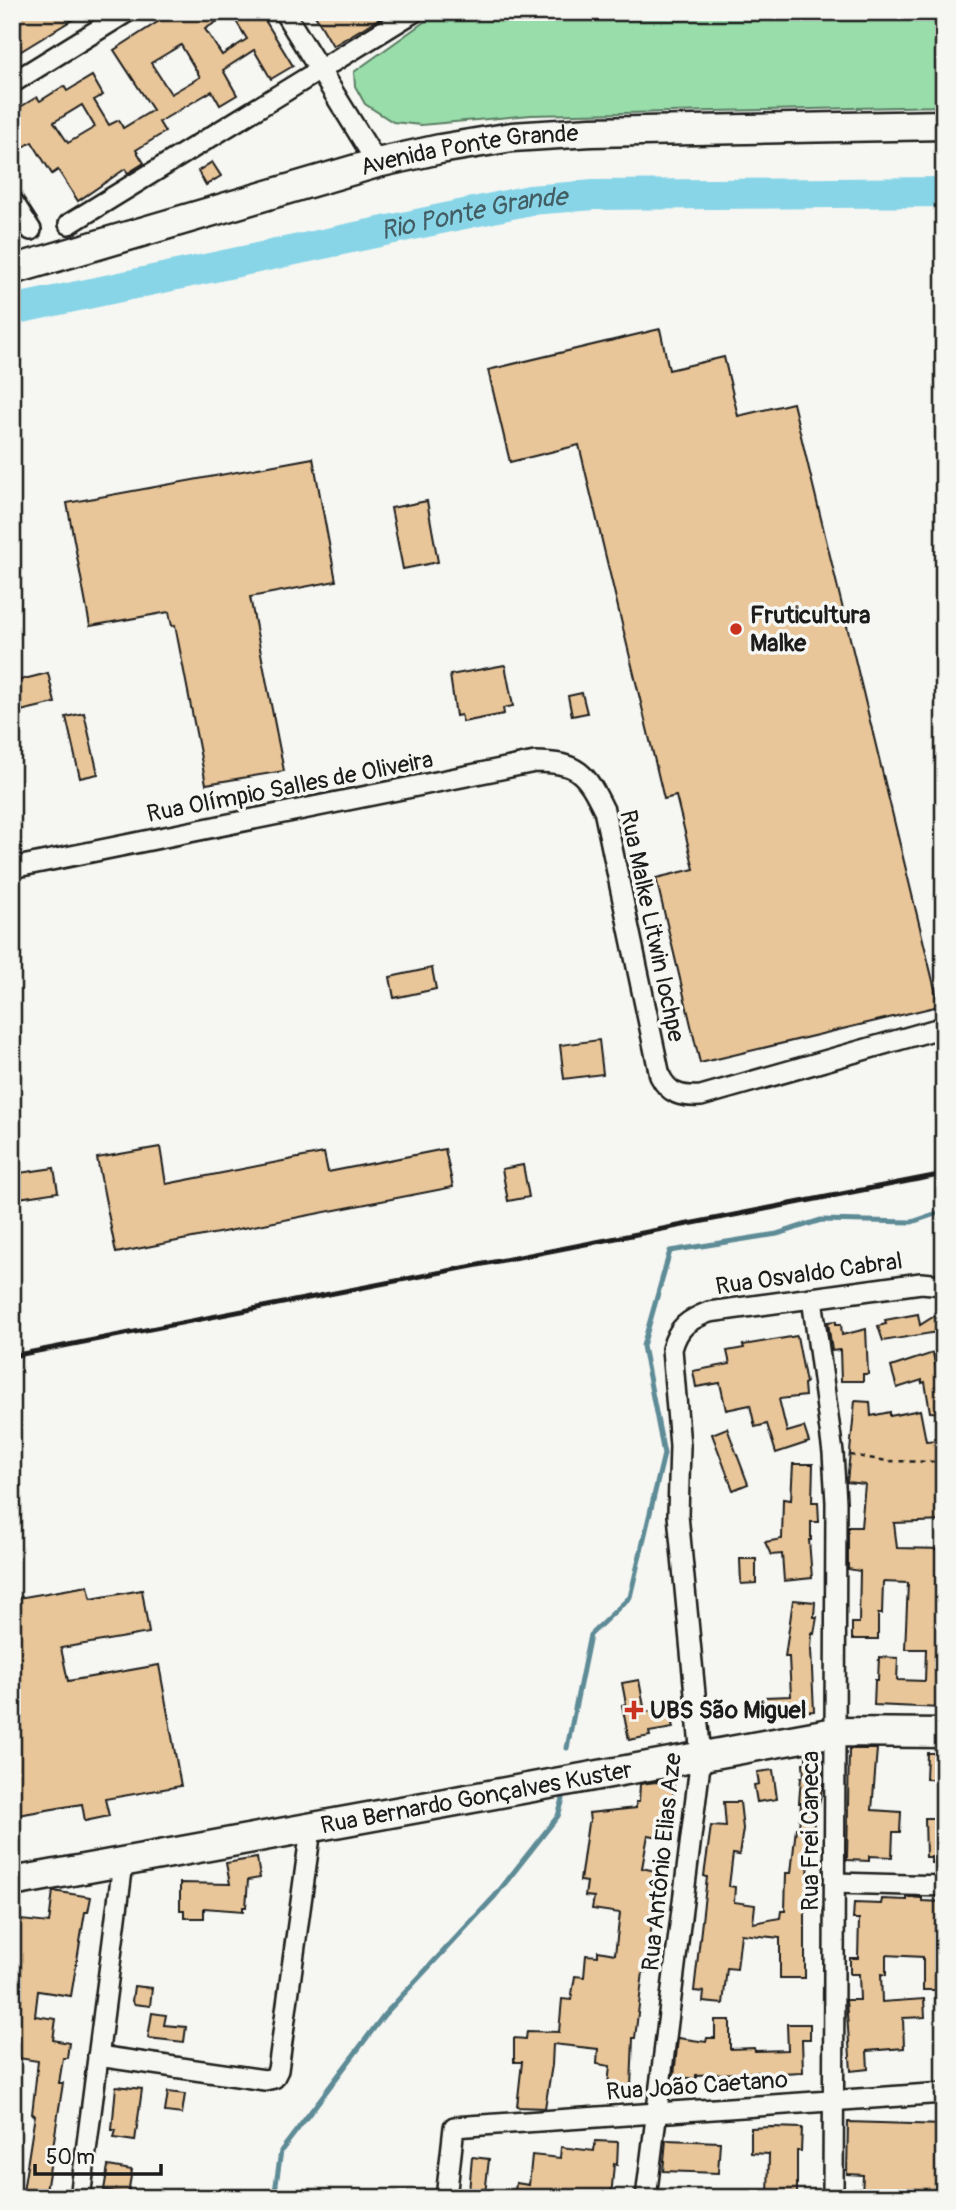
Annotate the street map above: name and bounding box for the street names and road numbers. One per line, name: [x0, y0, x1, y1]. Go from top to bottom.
street label: Avenida Ponte Grande: [357, 118, 579, 182]
street label: Rua Olímpio Salles de Oliveira: [144, 745, 436, 829]
street label: Rua Malke Litwin Iochpe: [613, 807, 691, 1045]
street label: Rua Osvaldo Cabral: [714, 1247, 904, 1301]
street label: Rua Antônio Elias Aze: [636, 1751, 688, 1973]
street label: Rua Frei Caneca: [796, 1751, 825, 1911]
street label: Rua Bernardo Gonçalves Kuster: [318, 1755, 635, 1840]
street label: Rua João Caetano: [605, 2065, 789, 2107]

